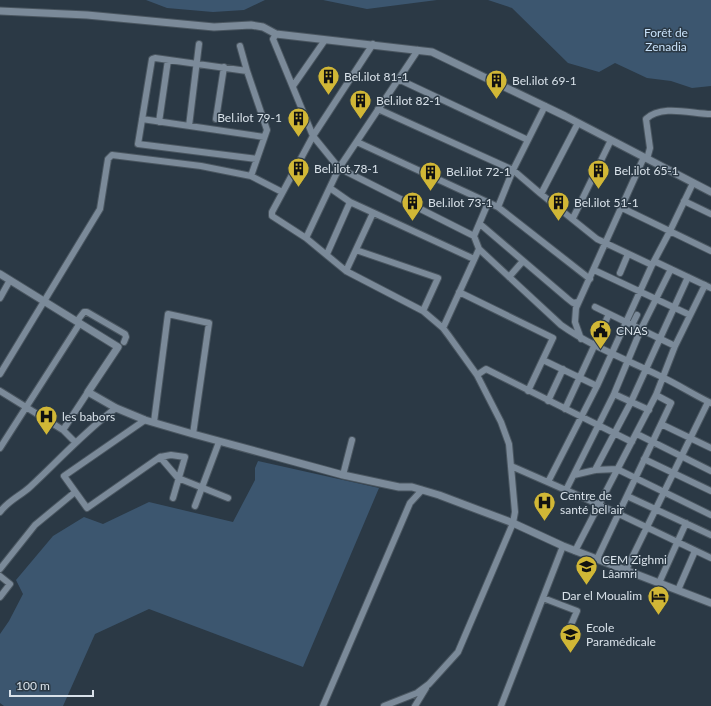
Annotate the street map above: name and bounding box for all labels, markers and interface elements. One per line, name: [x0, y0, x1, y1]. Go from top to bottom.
park label: Forêt de Zenadia: [644, 25, 688, 54]
building icon: Bel.ilot 81-1: [315, 64, 341, 97]
building icon: Bel.ilot 69-1: [484, 68, 510, 101]
place label: Bel.ilot 81-1: [344, 69, 409, 84]
place label: Bel.ilot 69-1: [512, 73, 577, 88]
building icon: Bel.ilot 82-1: [347, 88, 373, 121]
place label: Bel.ilot 82-1: [376, 93, 441, 108]
building icon: Bel.ilot 79-1: [285, 105, 311, 138]
place label: Bel.ilot 79-1: [217, 110, 282, 125]
building icon: Bel.ilot 78-1: [286, 156, 312, 189]
building icon: Bel.ilot 65-1: [585, 158, 611, 191]
building icon: Bel.ilot 72-1: [418, 159, 444, 192]
place label: Bel.ilot 78-1: [314, 161, 379, 176]
place label: Bel.ilot 65-1: [614, 163, 679, 178]
place label: Bel.ilot 72-1: [446, 164, 511, 179]
building icon: Bel.ilot 73-1: [400, 190, 426, 223]
building icon: Bel.ilot 51-1: [545, 190, 571, 223]
place label: Bel.ilot 73-1: [428, 195, 493, 210]
place label: Bel.ilot 51-1: [574, 195, 639, 210]
public building icon: CNAS: [588, 318, 614, 351]
place label: CNAS: [616, 323, 648, 338]
hospital icon: les babors: [33, 404, 59, 437]
place label: les babors: [62, 409, 115, 424]
place label: Centre de santé bel air: [560, 488, 624, 517]
hospital icon: Centre de santé bel air: [532, 490, 558, 523]
place label: CEM Zighmi Lâamri: [602, 552, 667, 581]
school or university icon: CEM Zighmi Lâamri: [573, 554, 599, 587]
hotel icon: Dar el Moualim: [645, 583, 671, 616]
place label: Dar el Moualim: [562, 588, 642, 603]
place label: Ecole Paramédicale: [586, 620, 656, 649]
school or university icon: Ecole Paramédicale: [558, 622, 584, 655]
scale bar: [10, 672, 93, 698]
text: 100 m: [16, 678, 50, 693]

